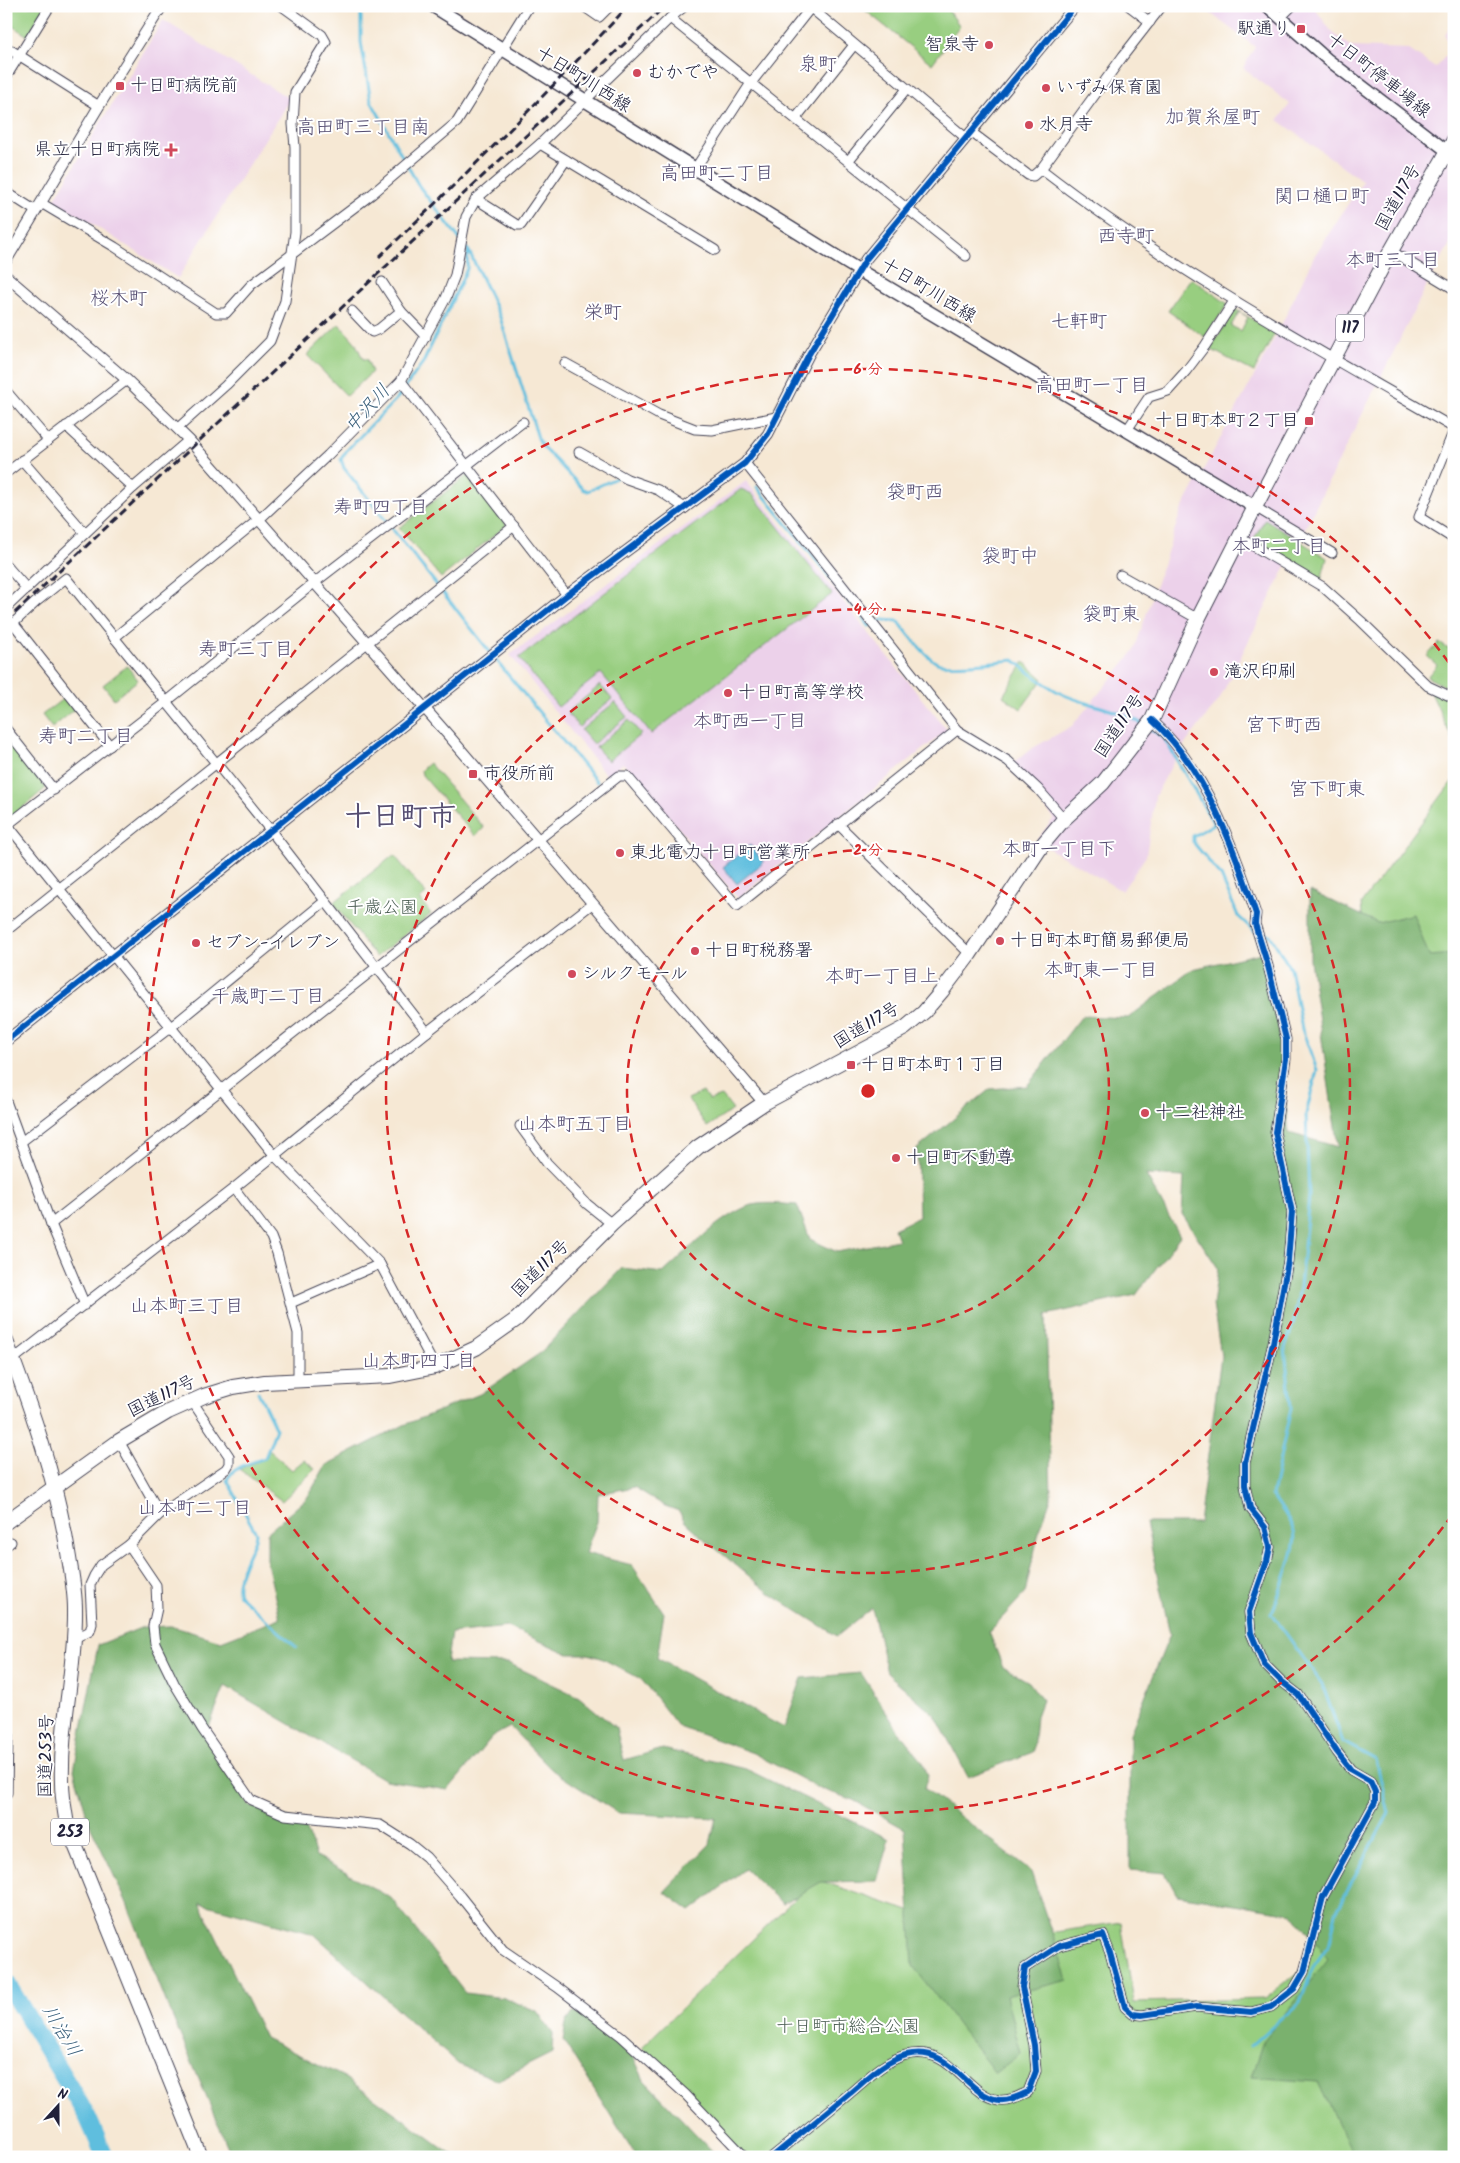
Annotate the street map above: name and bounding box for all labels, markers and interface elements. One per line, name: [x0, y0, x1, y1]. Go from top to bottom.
place label: 駅通り: [1237, 15, 1291, 44]
marker: 駅通り: [1295, 23, 1307, 35]
street label: 十日町停車場線: [1319, 26, 1437, 126]
place label: 智泉寺: [925, 31, 979, 60]
street label: 十日町川西線: [530, 39, 636, 121]
marker: 智泉寺: [983, 39, 995, 51]
district label: 泉町: [799, 50, 837, 80]
place label: むかでや: [647, 59, 719, 88]
marker: むかでや: [631, 67, 643, 79]
place label: 十日町病院前: [130, 72, 238, 101]
place label: いずみ保育園: [1056, 74, 1163, 103]
marker: 十日町病院前: [114, 80, 126, 92]
marker: いずみ保育園: [1040, 82, 1052, 94]
district label: 加賀糸屋町: [1165, 103, 1261, 133]
place label: 水月寺: [1039, 111, 1093, 140]
district label: 高田町三丁目南: [296, 113, 430, 143]
marker: 水月寺: [1023, 119, 1035, 131]
place label: 県立十日町病院: [34, 136, 160, 165]
marker: 県立十日町病院: [164, 143, 178, 157]
district label: 高田町二丁目: [660, 159, 774, 189]
street label: 国道117号: [1368, 159, 1430, 237]
district label: 関口樋口町: [1274, 182, 1370, 212]
district label: 西寺町: [1097, 222, 1155, 252]
district label: 本町三丁目: [1345, 246, 1441, 276]
street label: 十日町川西線: [874, 251, 982, 331]
district label: 桜木町: [90, 284, 148, 314]
district label: 栄町: [584, 298, 622, 328]
district label: 七軒町: [1050, 307, 1108, 337]
road number: 117: [1336, 314, 1364, 342]
text: 6 分: [854, 358, 882, 382]
district label: 高田町一丁目: [1035, 371, 1149, 401]
water label: 中沢川: [338, 378, 398, 440]
place label: 十日町本町２丁目: [1155, 407, 1299, 436]
marker: 十日町本町２丁目: [1303, 415, 1315, 427]
district label: 袋町西: [886, 478, 944, 508]
district label: 寿町四丁目: [333, 493, 429, 523]
district label: 本町二丁目: [1231, 532, 1327, 562]
district label: 袋町中: [981, 542, 1039, 572]
text: 4 分: [854, 598, 882, 622]
district label: 袋町東: [1082, 600, 1140, 630]
district label: 寿町三丁目: [198, 635, 294, 665]
place label: 滝沢印刷: [1224, 658, 1296, 687]
marker: 滝沢印刷: [1208, 666, 1220, 678]
place label: 十日町高等学校: [738, 679, 864, 708]
marker: 十日町高等学校: [722, 687, 734, 699]
street label: 国道117号: [1087, 687, 1153, 765]
district label: 本町西一丁目: [693, 707, 807, 737]
district label: 宮下町西: [1246, 711, 1322, 741]
district label: 寿町二丁目: [38, 722, 134, 752]
place label: 市役所前: [483, 760, 555, 789]
marker: 市役所前: [467, 768, 479, 780]
district label: 宮下町東: [1289, 775, 1365, 805]
district label: 十日町市: [344, 795, 456, 840]
district label: 本町一丁目下: [1002, 835, 1116, 865]
place label: 東北電力十日町営業所: [630, 839, 810, 868]
text: 2 分: [853, 839, 883, 863]
marker: 東北電力十日町営業所: [614, 847, 626, 859]
park label: 千歳公園: [346, 894, 418, 923]
place label: 十日町本町簡易郵便局: [1010, 927, 1190, 956]
place label: セブン-イレブン: [206, 929, 340, 958]
marker: 十日町本町簡易郵便局: [994, 935, 1006, 947]
marker: セブン-イレブン: [190, 937, 202, 949]
place label: 十日町税務署: [705, 937, 813, 966]
marker: 十日町税務署: [689, 945, 701, 957]
district label: 本町東一丁目: [1044, 956, 1158, 986]
place label: シルクモール: [582, 960, 688, 989]
district label: 本町一丁目上: [825, 962, 939, 992]
marker: シルクモール: [566, 968, 578, 980]
district label: 千歳町二丁目: [211, 982, 325, 1012]
street label: 国道117号: [828, 995, 906, 1057]
place label: 十日町本町１丁目: [861, 1051, 1005, 1080]
marker: 十日町本町１丁目: [845, 1059, 857, 1071]
centre of rings: [859, 1082, 877, 1100]
place label: 十二社神社: [1155, 1099, 1245, 1128]
marker: 十二社神社: [1139, 1107, 1151, 1119]
district label: 山本町五丁目: [518, 1110, 632, 1140]
place label: 十日町不動尊: [906, 1144, 1014, 1173]
marker: 十日町不動尊: [890, 1152, 902, 1164]
street label: 国道117号: [505, 1233, 577, 1305]
district label: 山本町三丁目: [130, 1292, 244, 1322]
district label: 山本町四丁目: [362, 1347, 476, 1377]
street label: 国道117号: [123, 1368, 201, 1426]
district label: 山本町二丁目: [138, 1494, 252, 1524]
street label: 国道253号: [32, 1714, 62, 1798]
road number: 253: [51, 1818, 89, 1845]
water label: 川治川: [33, 1999, 89, 2063]
park label: 十日町市総合公園: [776, 2013, 920, 2042]
north arrow: [32, 2080, 82, 2130]
text: N: [54, 2083, 71, 2107]

